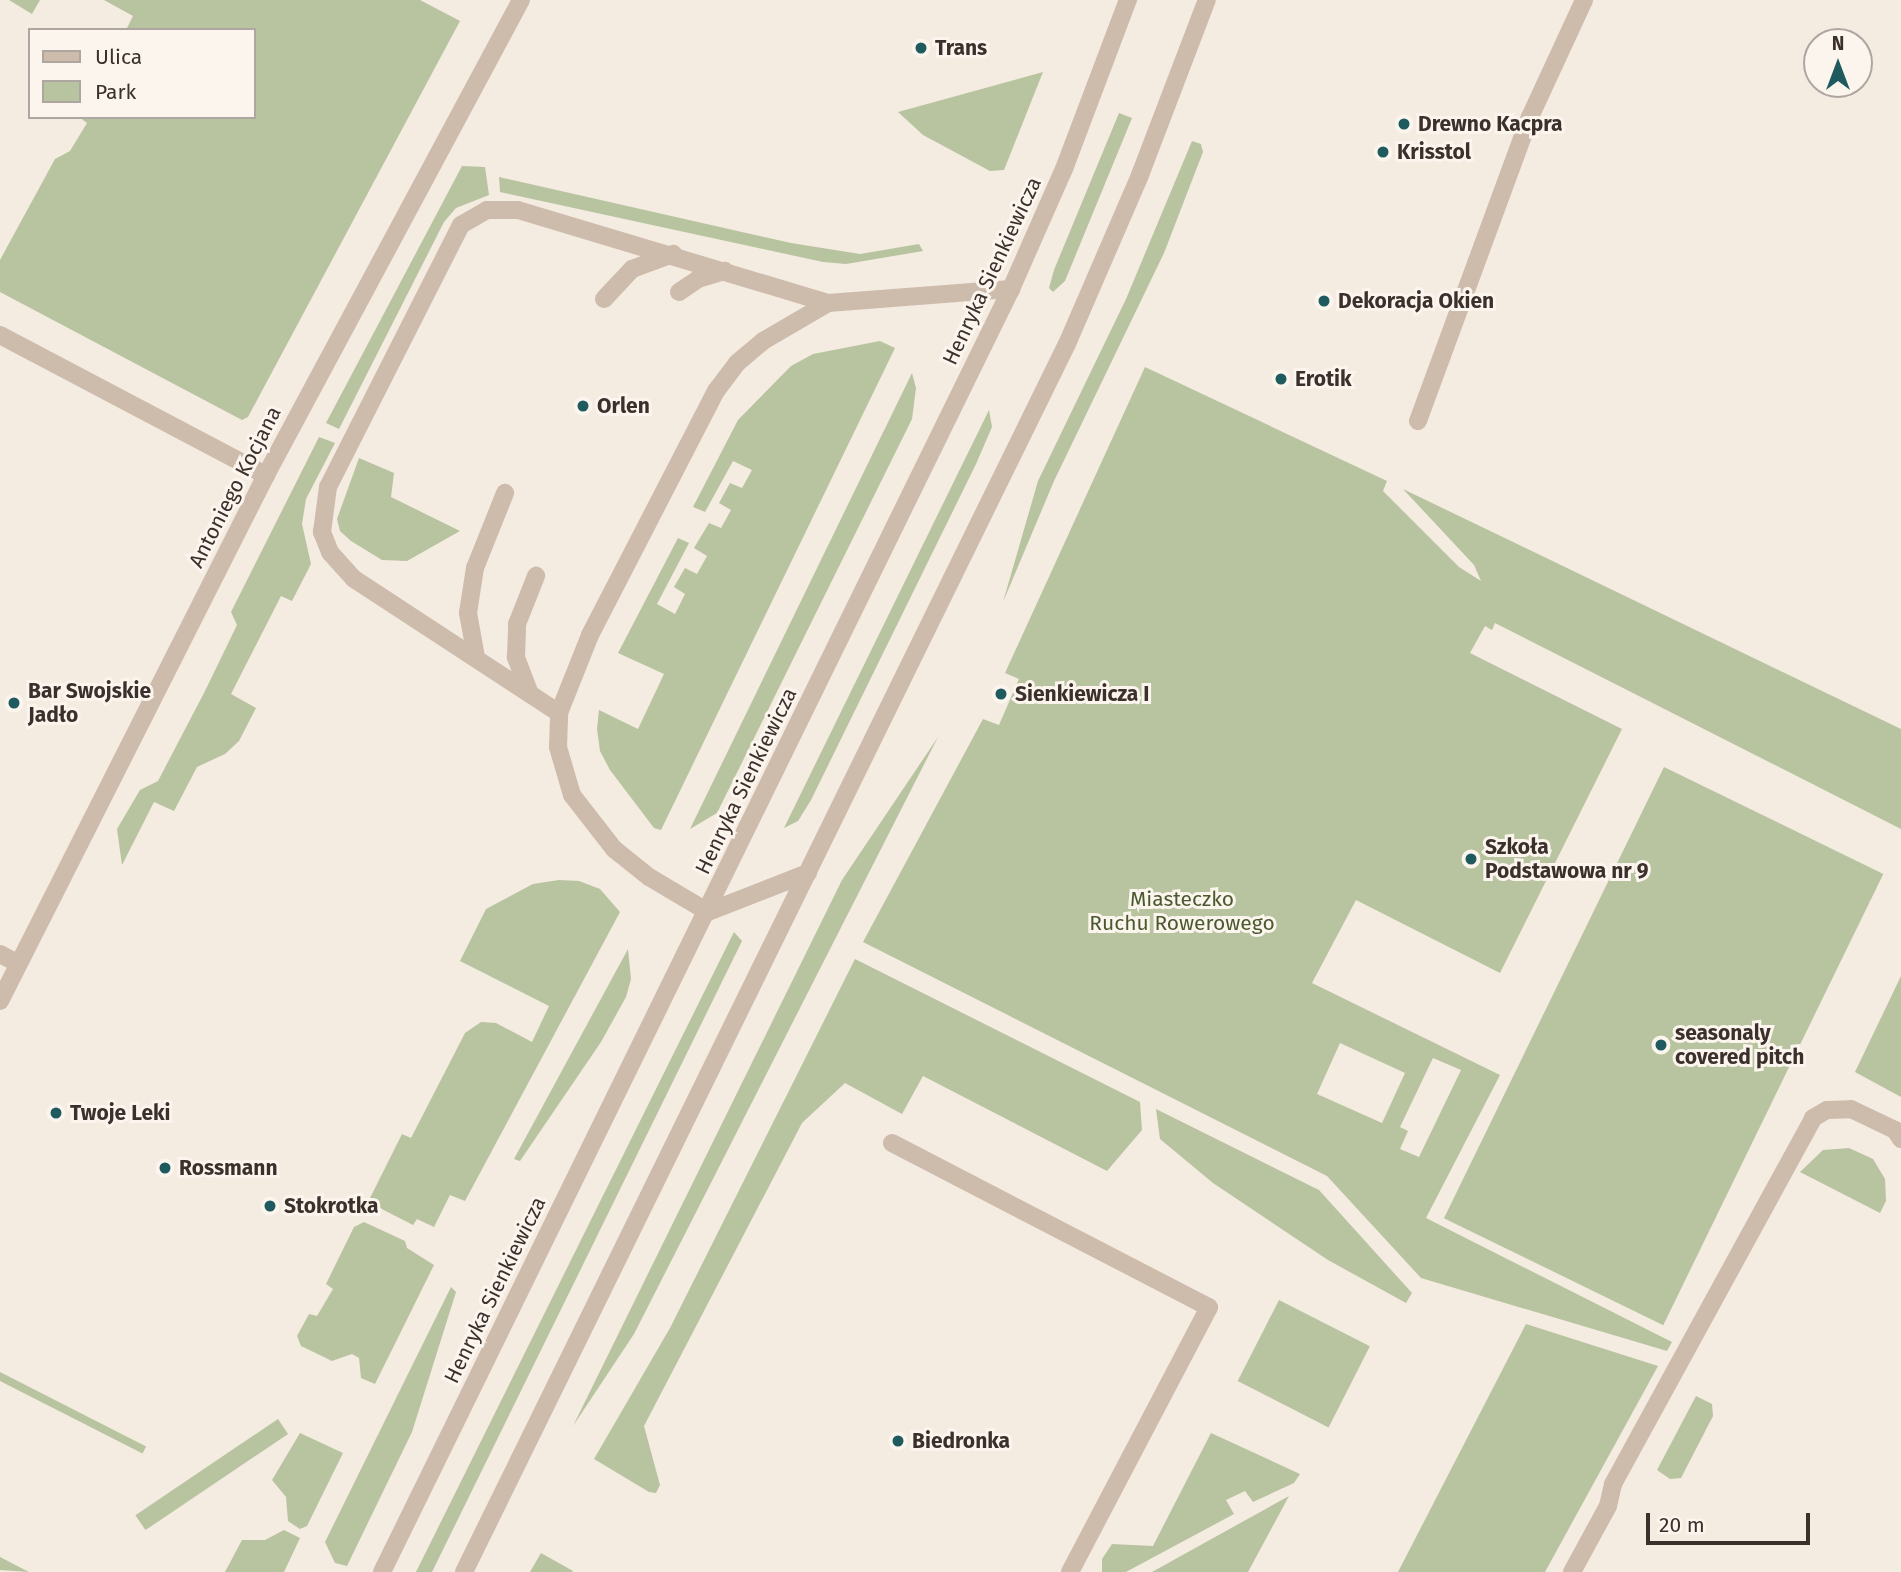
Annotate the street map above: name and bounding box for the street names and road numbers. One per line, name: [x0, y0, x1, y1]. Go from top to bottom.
street label: Henryka Sienkiewicza: [937, 173, 1047, 369]
street label: Antoniego Kocjana: [184, 402, 286, 572]
street label: Henryka Sienkiewicza: [690, 684, 802, 878]
street label: Henryka Sienkiewicza: [439, 1193, 551, 1387]

